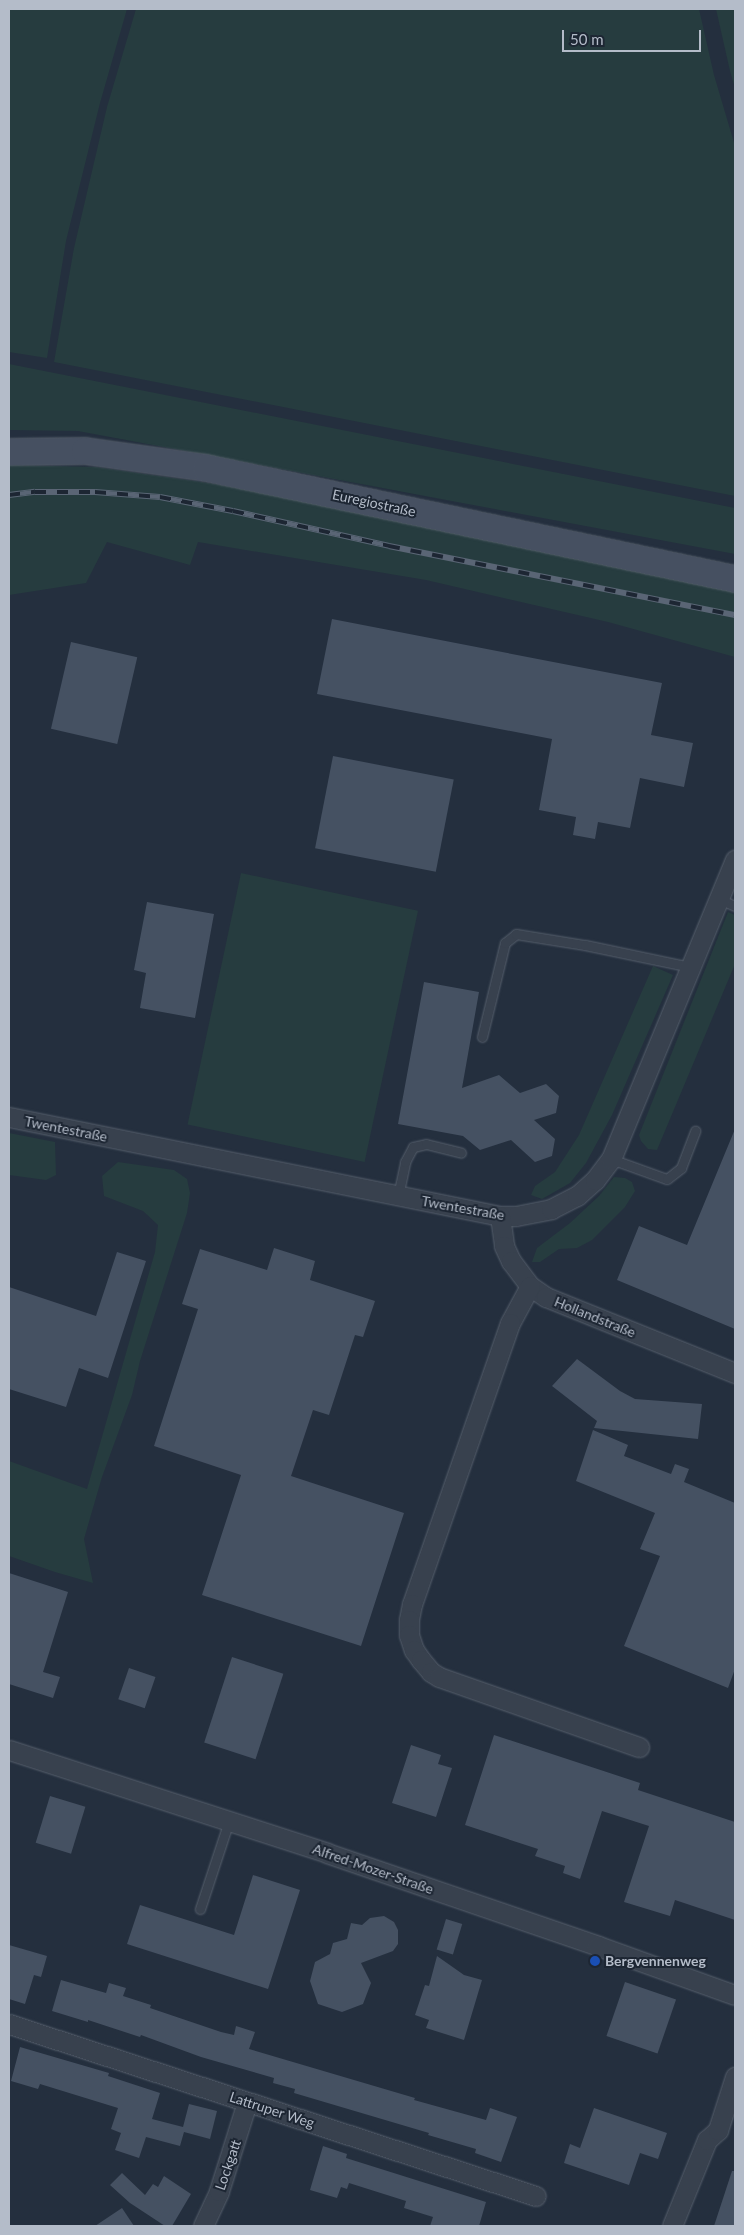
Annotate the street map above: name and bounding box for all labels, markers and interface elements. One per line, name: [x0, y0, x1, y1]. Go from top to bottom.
scale bar: [564, 20, 703, 52]
text: 50 m: [570, 30, 604, 48]
street label: Euregiostraße: [331, 486, 417, 520]
street label: Twentestraße: [23, 1113, 109, 1145]
street label: Twentestraße: [420, 1192, 506, 1224]
street label: Hollandstraße: [552, 1293, 638, 1341]
street label: Alfred-Mozer-Straße: [310, 1840, 436, 1898]
place label: Bergvennenweg: [605, 1953, 706, 1969]
marker: Bergvennenweg: [589, 1955, 601, 1967]
street label: Lattruper Weg: [227, 2088, 317, 2132]
street label: Lockgatt: [212, 2138, 244, 2192]

